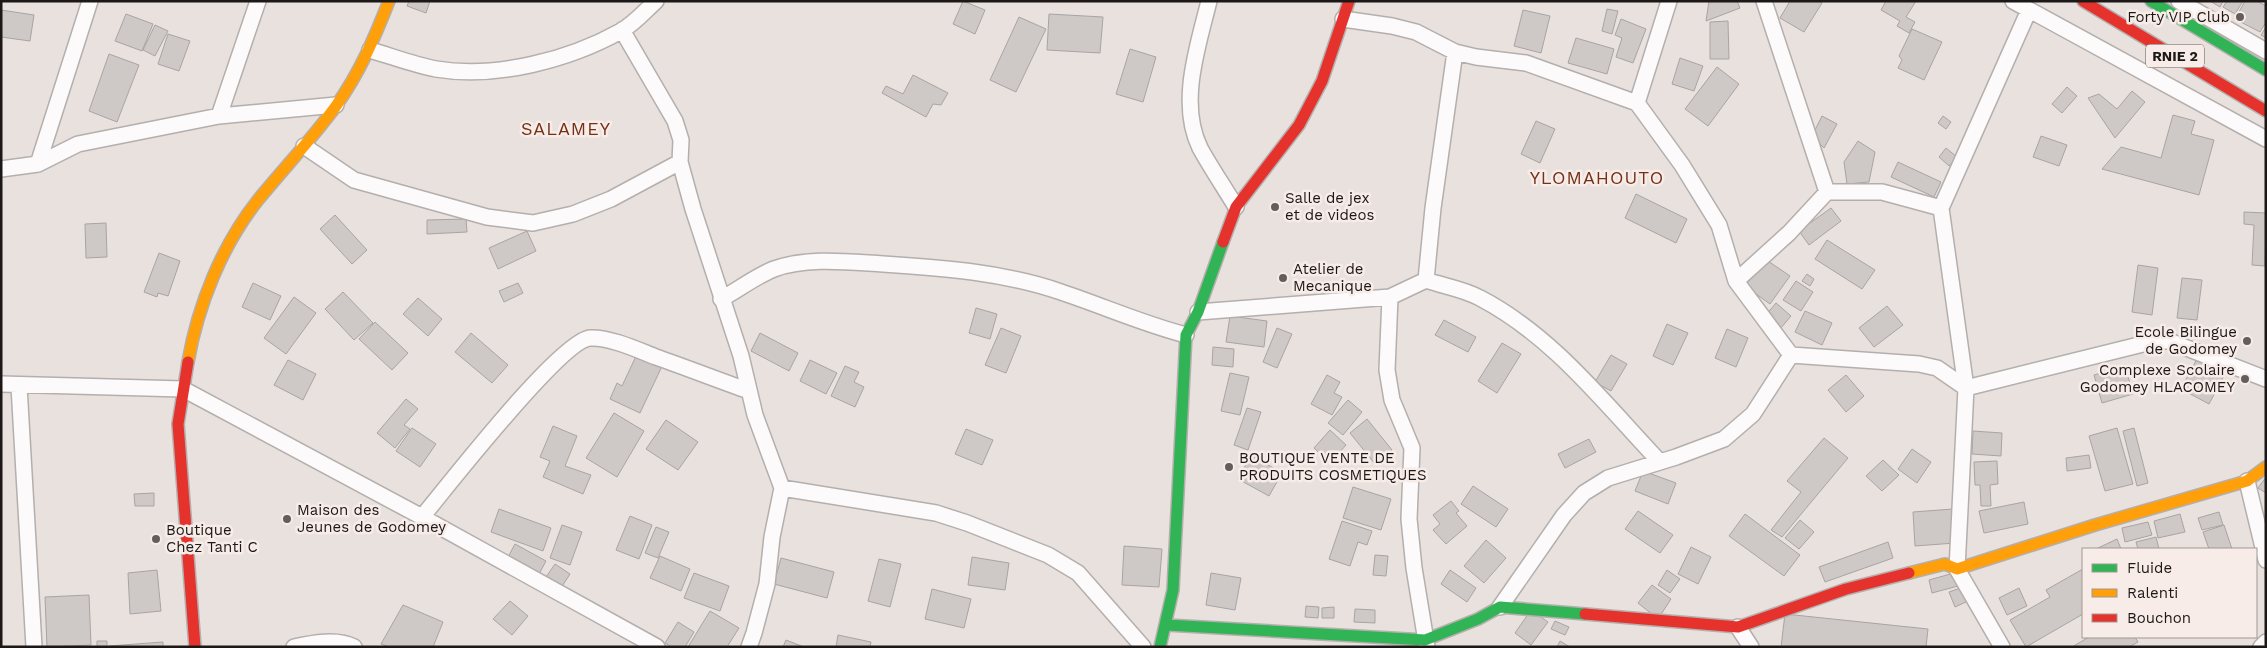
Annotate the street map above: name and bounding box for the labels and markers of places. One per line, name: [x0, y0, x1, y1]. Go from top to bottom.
place label: Forty VIP Club: [2127, 8, 2230, 26]
marker: Forty VIP Club: [2234, 11, 2246, 23]
place label: Salle de jex et de videos: [1285, 189, 1374, 224]
marker: Salle de jex et de videos: [1269, 201, 1281, 213]
place label: Atelier de Mecanique: [1293, 260, 1372, 295]
marker: Atelier de Mecanique: [1277, 272, 1289, 284]
place label: Ecole Bilingue de Godomey: [2134, 323, 2237, 358]
marker: Ecole Bilingue de Godomey: [2241, 335, 2253, 347]
place label: Complexe Scolaire Godomey HLACOMEY: [2080, 361, 2235, 396]
marker: Complexe Scolaire Godomey HLACOMEY: [2239, 373, 2251, 385]
place label: BOUTIQUE VENTE DE PRODUITS COSMETIQUES: [1239, 449, 1427, 484]
marker: BOUTIQUE VENTE DE PRODUITS COSMETIQUES: [1223, 461, 1235, 473]
place label: Maison des Jeunes de Godomey: [297, 501, 446, 536]
marker: Maison des Jeunes de Godomey: [281, 513, 293, 525]
place label: Boutique Chez Tanti C: [166, 521, 258, 556]
marker: Boutique Chez Tanti C: [150, 533, 162, 545]

